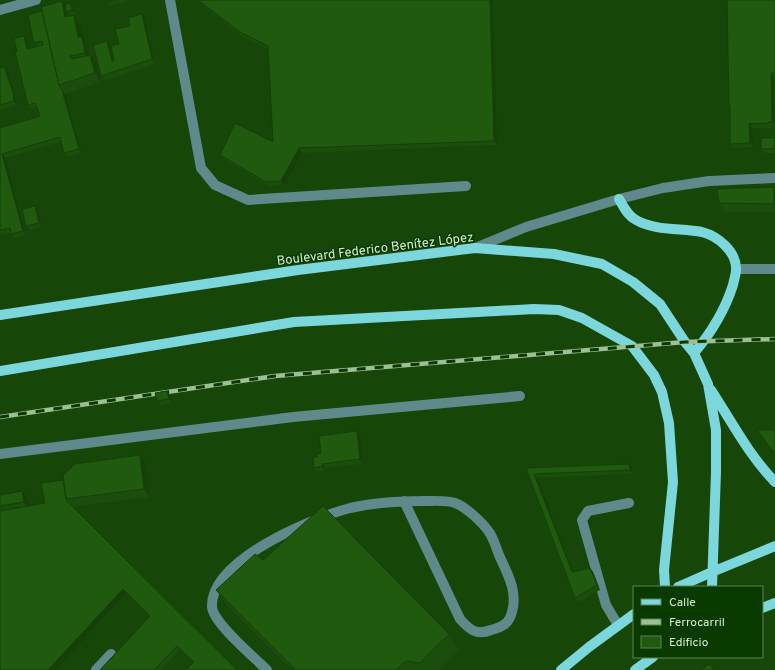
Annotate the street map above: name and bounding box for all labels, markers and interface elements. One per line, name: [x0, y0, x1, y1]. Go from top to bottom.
street label: Boulevard Federico Benítez López: [276, 230, 475, 270]
legend: [633, 586, 763, 658]
text: Calle: [669, 595, 696, 611]
text: Ferrocarril: [669, 615, 725, 631]
text: Edificio: [669, 635, 709, 651]

